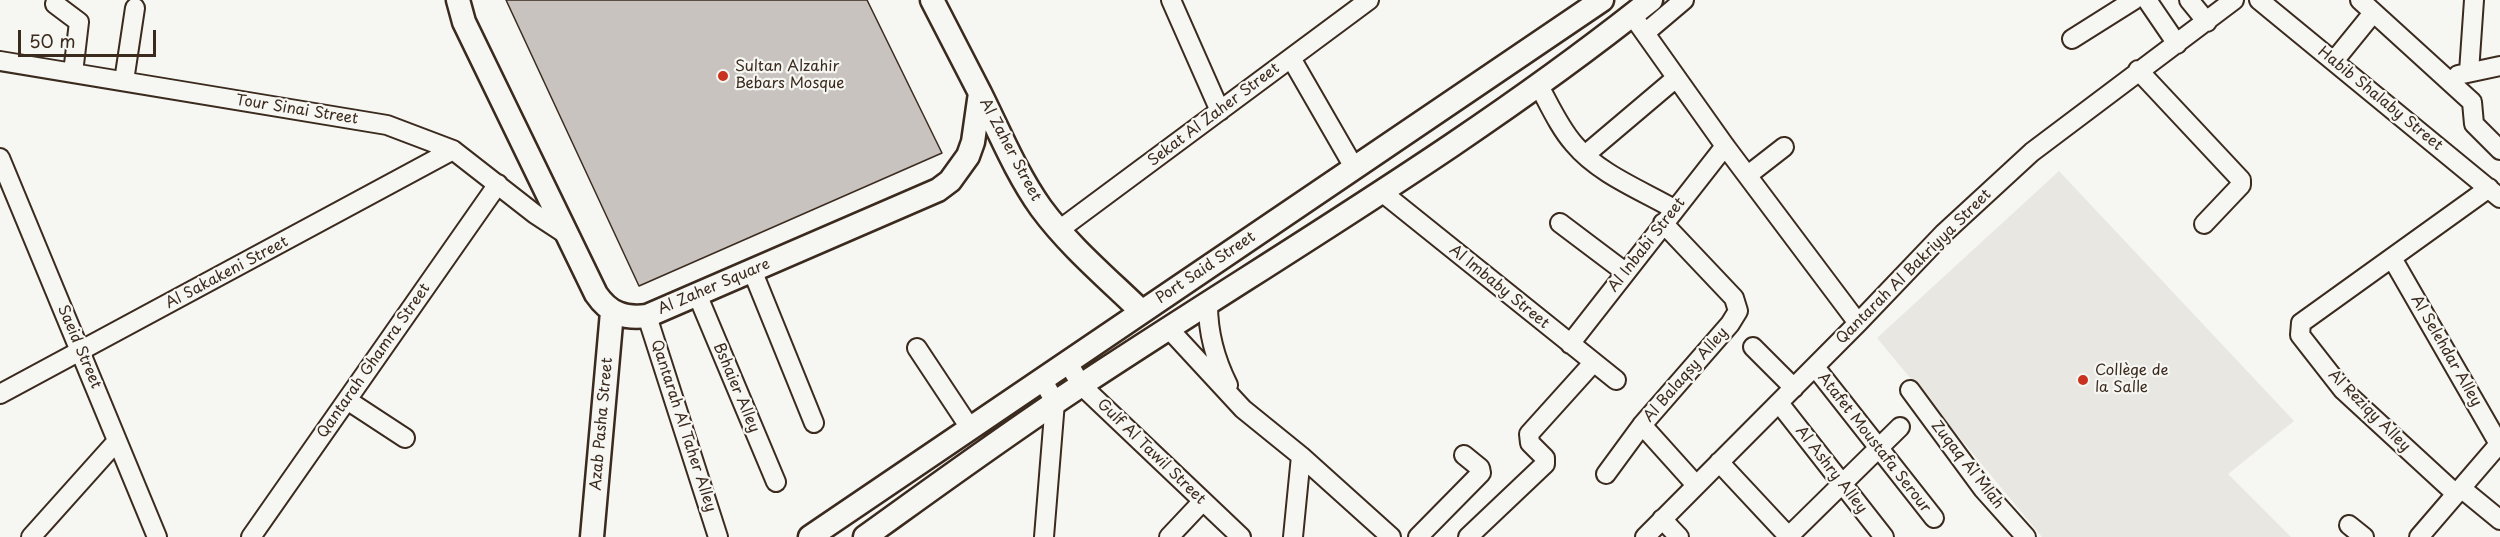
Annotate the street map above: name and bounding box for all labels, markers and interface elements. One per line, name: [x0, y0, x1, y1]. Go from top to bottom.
scale bar: [21, 18, 159, 56]
text: 50 m: [29, 27, 76, 54]
street label: Habib Shalaby Street: [2314, 43, 2446, 155]
place label: Sultan Alzahir Bebars Mosque: [735, 58, 844, 93]
street label: Sekat Al Zaher Street: [1145, 60, 1283, 170]
marker: Sultan Alzahir Bebars Mosque: [716, 69, 730, 83]
street label: Tour Sinai Street: [235, 91, 359, 129]
street label: Al Zaher Street: [975, 96, 1045, 204]
street label: Qantarah Al Bakriyya Street: [1833, 186, 1995, 348]
street label: Al Inbabi Street: [1605, 194, 1689, 296]
street label: Port Said Street: [1153, 228, 1259, 308]
street label: Al Sakakeni Street: [163, 233, 291, 313]
street label: Al Imbaby Street: [1445, 241, 1553, 333]
street label: Al Zaher Square: [655, 255, 773, 319]
street label: Qantarah Ghamra Street: [314, 280, 434, 442]
street label: Al Selehdar Alley: [2407, 292, 2485, 410]
street label: Saeid Street: [53, 302, 105, 392]
street label: Al Balaqsy Alley: [1640, 324, 1732, 426]
street label: Qantarah Al Taher Alley: [647, 338, 719, 514]
street label: Bshaier Alley: [709, 340, 763, 436]
street label: Azab Pasha Street: [587, 357, 617, 491]
place label: Collège de la Salle: [2095, 362, 2168, 397]
street label: Al Reziqy Alley: [2324, 366, 2414, 456]
street label: Atafet Moustafa Serour: [1814, 369, 1934, 517]
marker: Collège de la Salle: [2076, 373, 2090, 387]
street label: Gulf Al Tawil Street: [1093, 396, 1209, 508]
street label: Zuqaq Al Mlah: [1927, 417, 2007, 513]
street label: Al Ashry Alley: [1791, 423, 1871, 517]

